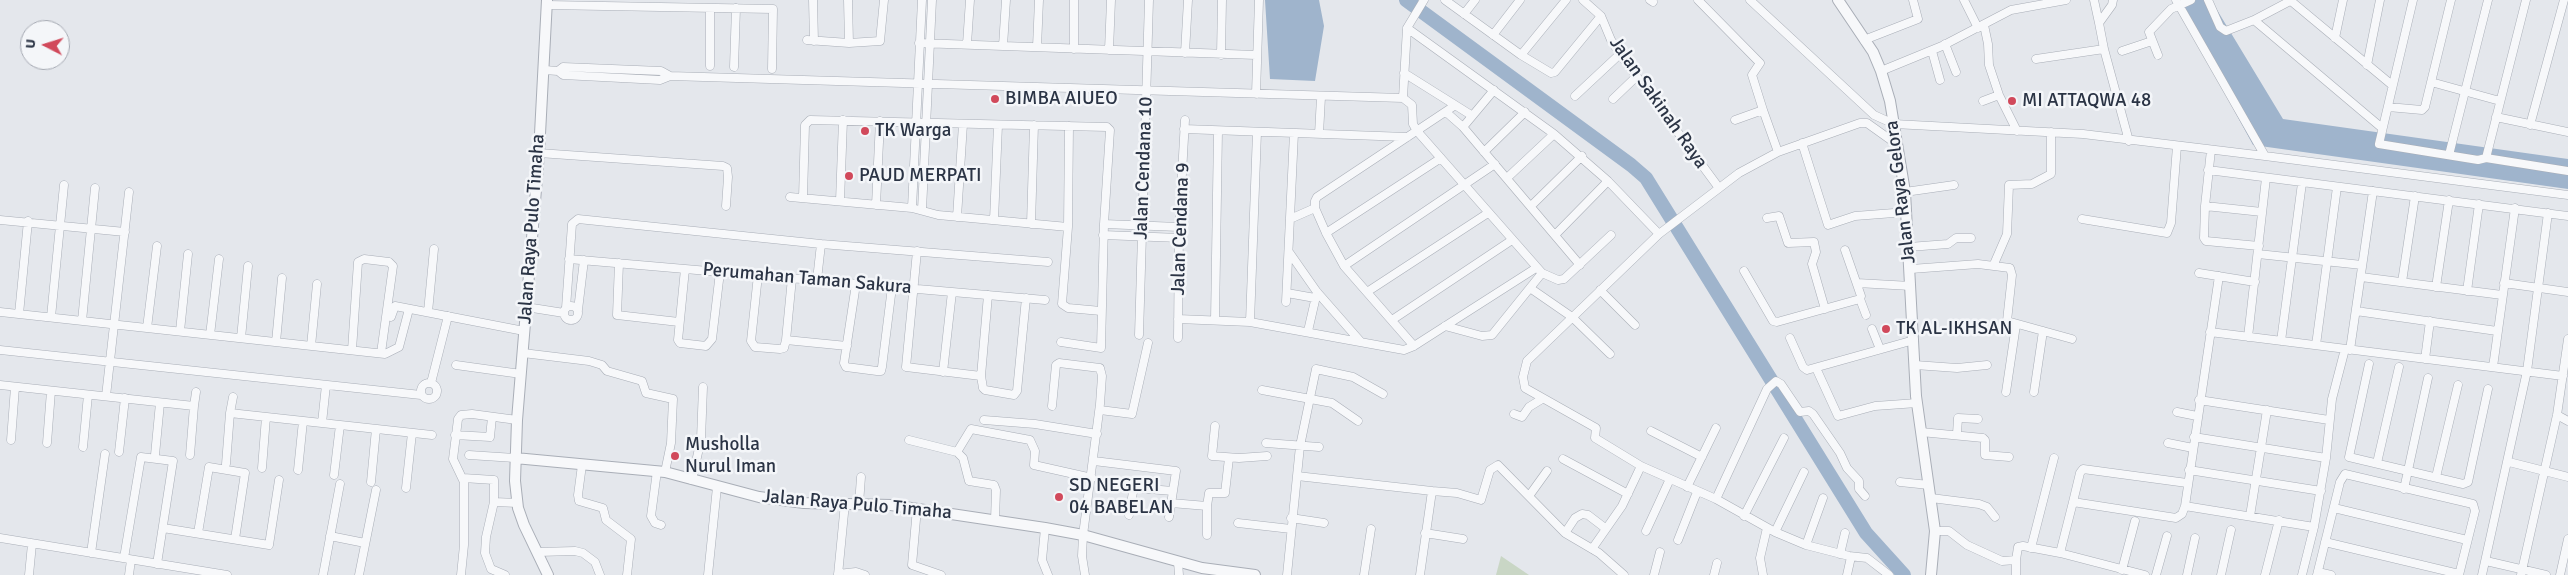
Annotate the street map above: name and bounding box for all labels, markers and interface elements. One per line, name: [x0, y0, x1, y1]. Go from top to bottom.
north arrow: [20, 20, 70, 70]
street label: Jalan Sakinah Raya: [1604, 33, 1712, 173]
text: U: [22, 38, 39, 49]
place label: BIMBA AIUEO: [1005, 88, 1118, 110]
place label: MI ATTAQWA 48: [2022, 90, 2151, 112]
marker: BIMBA AIUEO: [989, 93, 1001, 105]
marker: MI ATTAQWA 48: [2006, 95, 2018, 107]
street label: Jalan Cendana 10: [1130, 96, 1158, 240]
street label: Jalan Raya Gelora: [1881, 119, 1921, 265]
place label: TK Warga: [875, 120, 951, 142]
marker: TK Warga: [859, 125, 871, 137]
street label: Jalan Raya Pulo Timaha: [514, 133, 550, 325]
street label: Jalan Cendana 9: [1167, 162, 1195, 296]
place label: PAUD MERPATI: [859, 165, 982, 187]
marker: PAUD MERPATI: [843, 170, 855, 182]
street label: Perumahan Taman Sakura: [702, 259, 912, 299]
place label: TK AL-IKHSAN: [1896, 318, 2012, 340]
marker: TK AL-IKHSAN: [1880, 323, 1892, 335]
place label: Musholla Nurul Iman: [685, 434, 776, 478]
marker: Musholla Nurul Iman: [669, 450, 681, 462]
place label: SD NEGERI 04 BABELAN: [1069, 475, 1173, 519]
street label: Jalan Raya Pulo Timaha: [761, 485, 953, 525]
marker: SD NEGERI 04 BABELAN: [1053, 491, 1065, 503]

